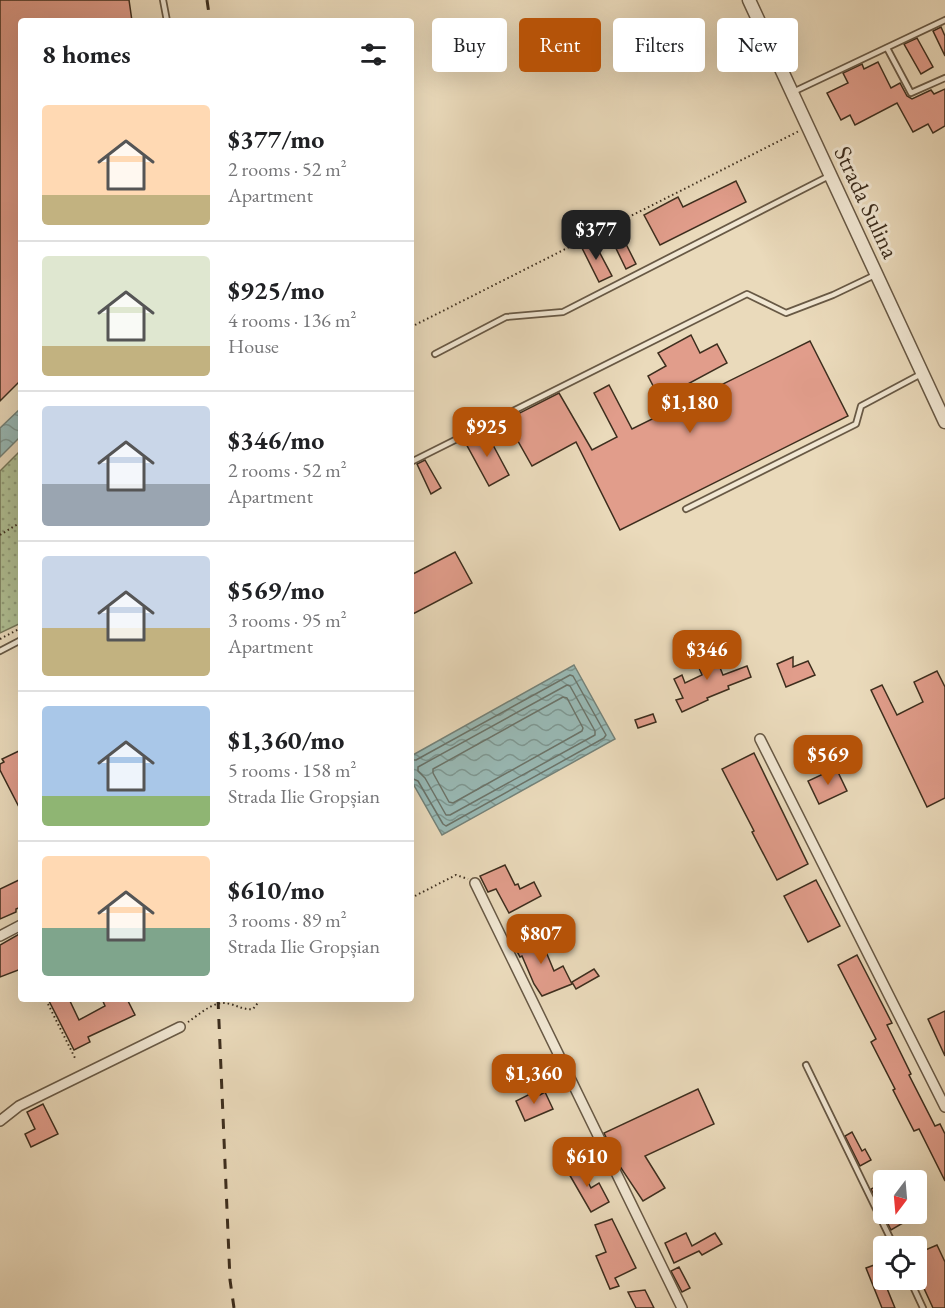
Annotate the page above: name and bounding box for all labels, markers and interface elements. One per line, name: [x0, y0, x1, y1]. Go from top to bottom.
chip: Buy: [432, 18, 507, 72]
chip: Rent: [519, 18, 601, 72]
chip: Filters: [613, 18, 705, 72]
chip: New: [717, 18, 798, 72]
text: 8 homes: [42, 37, 131, 71]
icon: filters: [357, 38, 390, 71]
text: $377/mo: [228, 122, 324, 156]
icon: home: [90, 129, 162, 201]
street label: Strada Sulina: [827, 141, 907, 264]
text: 2 rooms · 52 m²: [228, 156, 347, 182]
text: Apartment: [228, 182, 313, 208]
pin: $377: [560, 210, 632, 261]
text: $377: [576, 216, 616, 242]
text: $925/mo: [228, 273, 324, 307]
icon: home: [90, 280, 162, 352]
text: 4 rooms · 136 m²: [228, 307, 356, 333]
text: House: [228, 333, 279, 359]
pin: $1,180: [641, 383, 739, 434]
text: $1,180: [662, 389, 718, 415]
pin: $925: [451, 407, 523, 458]
text: $925: [467, 413, 507, 439]
text: $346/mo: [228, 423, 324, 457]
icon: home: [90, 430, 162, 502]
text: 2 rooms · 52 m²: [228, 457, 347, 483]
text: Apartment: [228, 483, 313, 509]
text: $569/mo: [228, 573, 324, 607]
icon: home: [90, 580, 162, 652]
text: 3 rooms · 95 m²: [228, 607, 347, 633]
pin: $346: [671, 630, 743, 681]
text: Apartment: [228, 633, 313, 659]
text: $346: [687, 636, 727, 662]
text: $1,360/mo: [228, 723, 344, 757]
icon: home: [90, 730, 162, 802]
pin: $569: [792, 735, 864, 786]
text: $569: [808, 741, 848, 767]
text: 5 rooms · 158 m²: [228, 757, 356, 783]
text: Strada Ilie Gropșian: [228, 783, 380, 809]
text: $610/mo: [228, 873, 324, 907]
icon: home: [90, 880, 162, 952]
text: 3 rooms · 89 m²: [228, 907, 347, 933]
pin: $807: [505, 914, 577, 965]
text: $807: [521, 920, 561, 946]
text: Strada Ilie Gropșian: [228, 933, 380, 959]
pin: $1,360: [485, 1054, 583, 1105]
text: $1,360: [506, 1060, 562, 1086]
pin: $610: [551, 1137, 623, 1188]
text: $610: [567, 1143, 607, 1169]
north arrow: [873, 1170, 927, 1224]
map controls: [873, 1170, 927, 1290]
button: locate: [873, 1236, 927, 1290]

